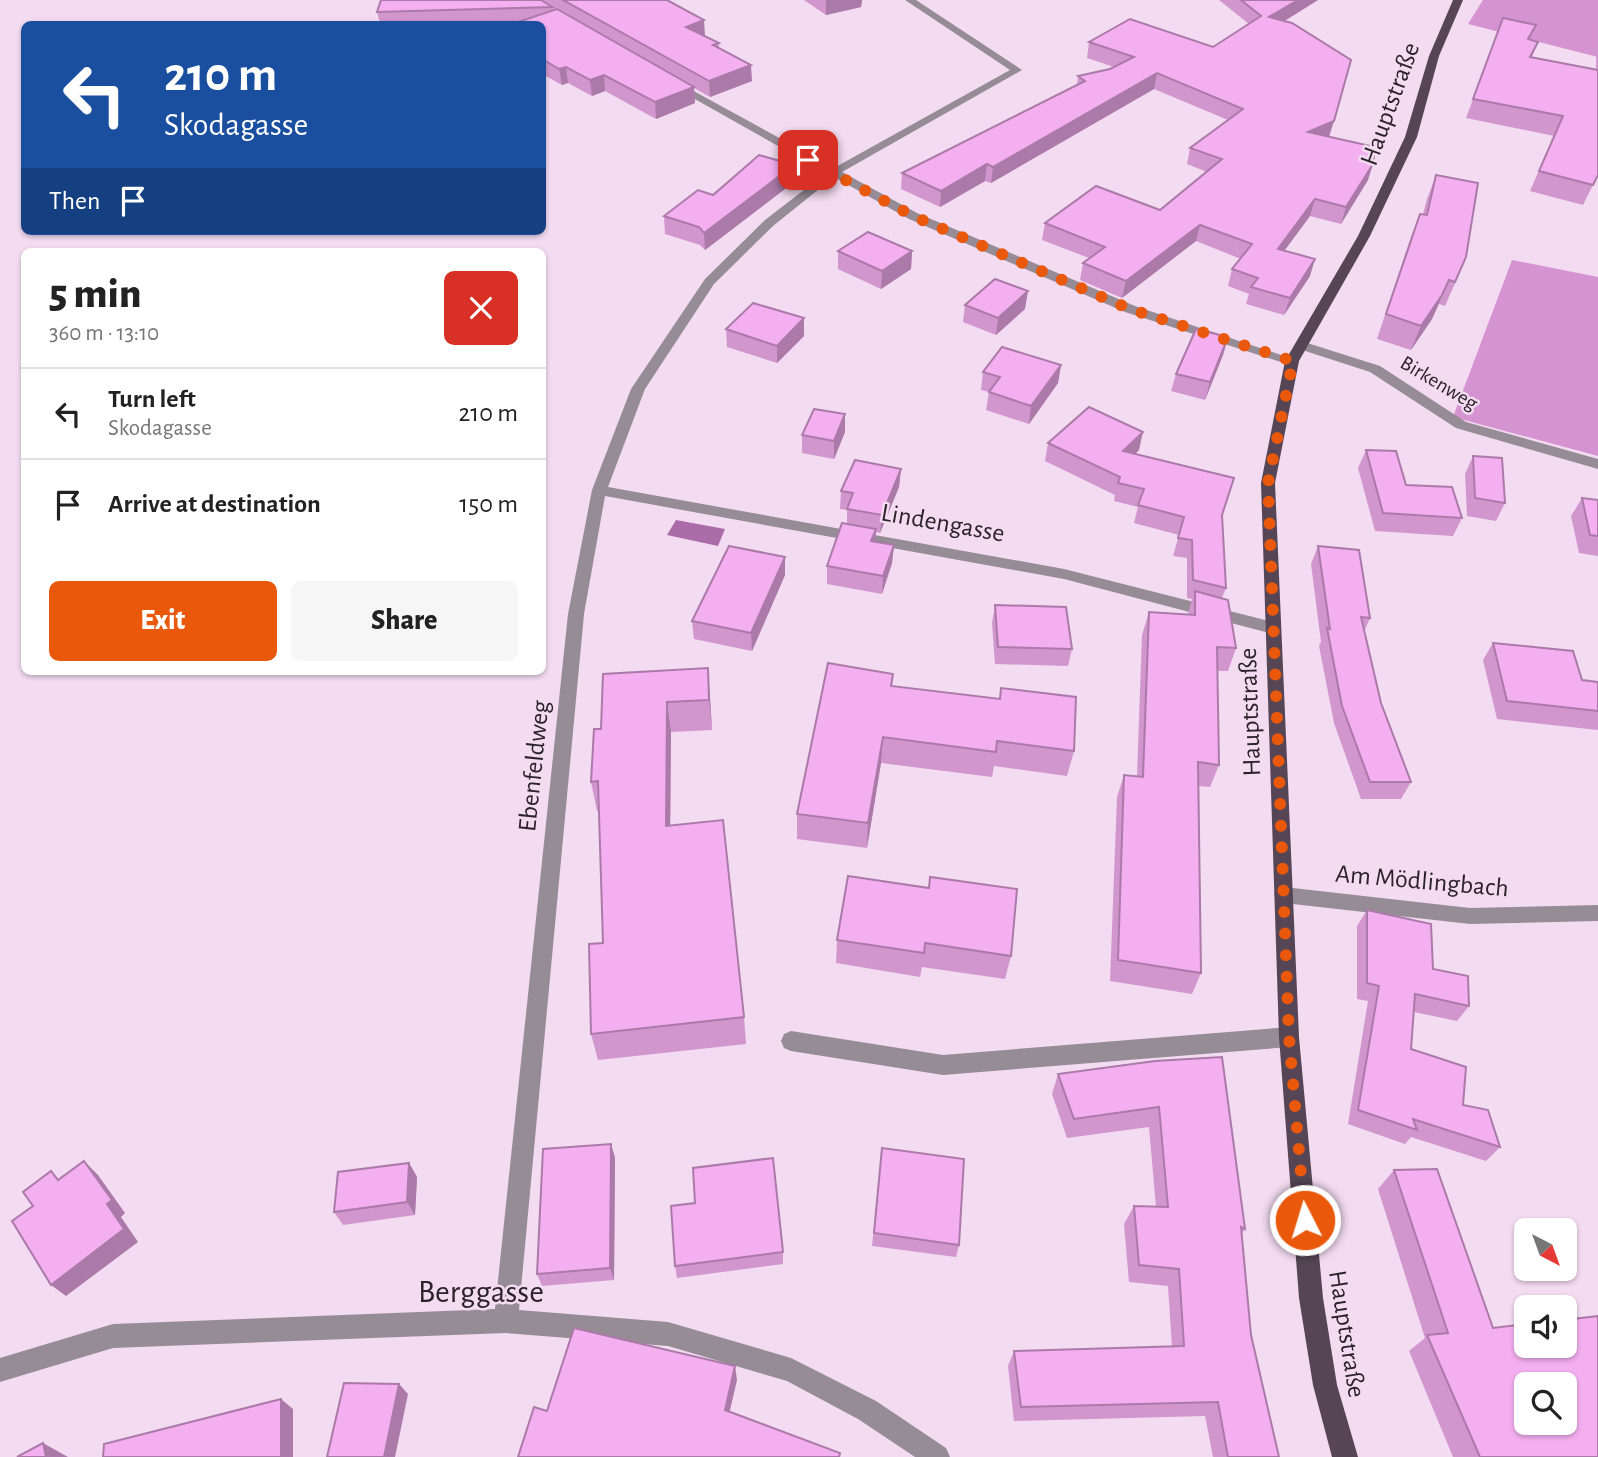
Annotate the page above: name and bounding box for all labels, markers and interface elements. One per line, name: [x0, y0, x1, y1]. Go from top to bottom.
street label: Hauptstraße: [1356, 39, 1424, 169]
icon: left: [49, 49, 140, 140]
text: 210 m: [164, 51, 277, 100]
text: Skodagasse: [164, 109, 308, 141]
pin: [778, 130, 838, 190]
icon: arrive: [789, 141, 827, 179]
icon: arrive: [114, 182, 152, 220]
text: Then: [49, 188, 100, 214]
button: close: [444, 271, 518, 345]
text: 5 min: [49, 273, 141, 315]
text: 360 m · 13:10: [49, 322, 159, 345]
street label: Birkenweg: [1397, 352, 1482, 415]
text: Turn left: [108, 386, 196, 412]
icon: left: [49, 395, 87, 433]
text: 210 m: [458, 400, 518, 426]
text: Skodagasse: [108, 417, 212, 440]
icon: arrive: [49, 486, 87, 524]
text: Arrive at destination: [108, 491, 321, 517]
text: 150 m: [459, 491, 518, 517]
street label: Lindengasse: [879, 499, 1007, 547]
button: Exit: [49, 581, 277, 661]
button: Share: [291, 581, 518, 661]
street label: Hauptstraße: [1235, 647, 1265, 777]
street label: Ebenfeldweg: [514, 699, 554, 833]
street label: Am Mödlingbach: [1334, 860, 1510, 902]
position arrow: [1268, 1183, 1342, 1257]
north arrow: [1514, 1218, 1577, 1281]
map controls: [1514, 1218, 1577, 1435]
street label: Hauptstraße: [1324, 1268, 1370, 1400]
street label: Berggasse: [418, 1276, 544, 1308]
button: sound: [1514, 1295, 1577, 1358]
button: search: [1514, 1372, 1577, 1435]

